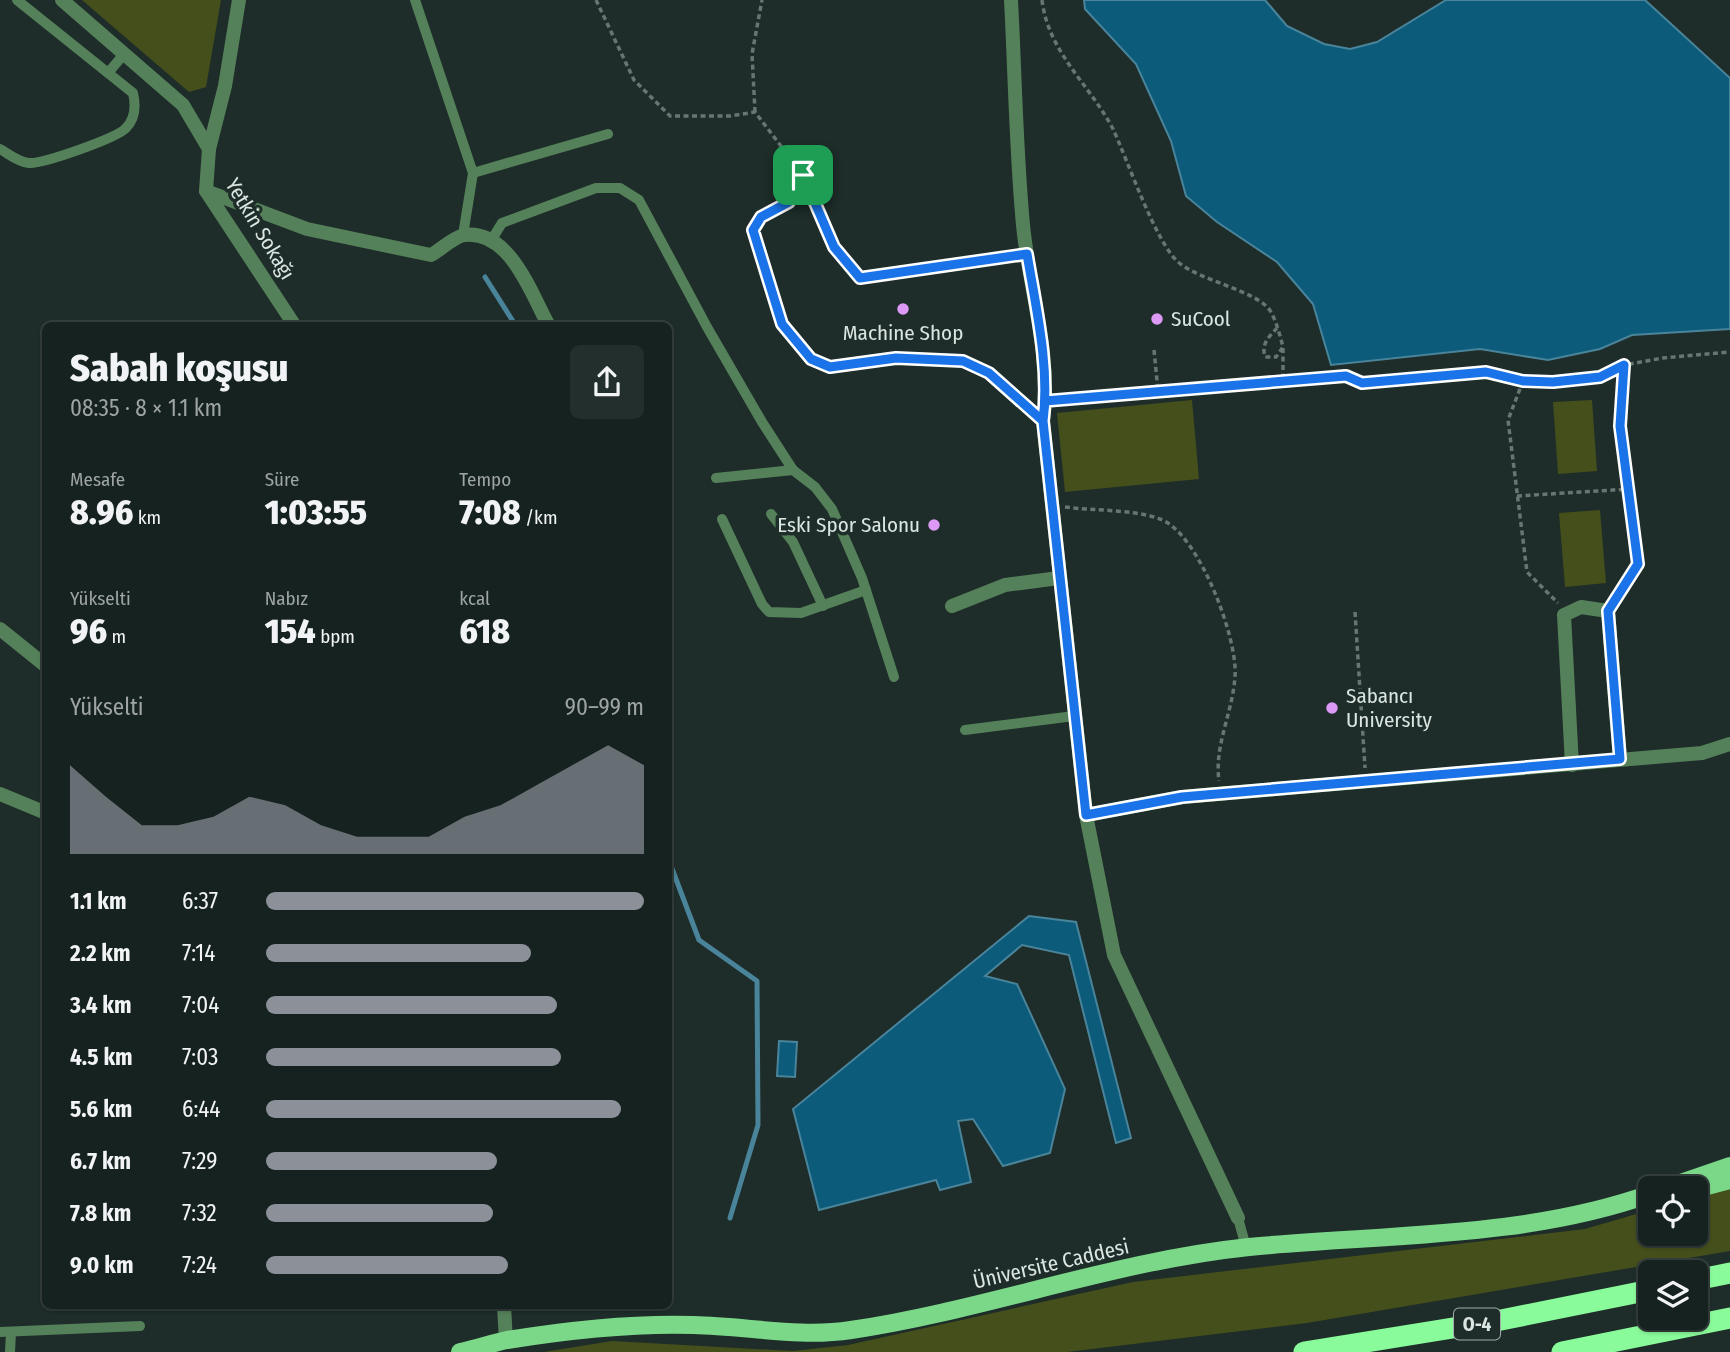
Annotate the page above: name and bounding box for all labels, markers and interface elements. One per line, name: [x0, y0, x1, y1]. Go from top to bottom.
pin: [773, 145, 833, 205]
icon: arrive: [784, 156, 822, 194]
street label: Yetkin Sokağı: [220, 174, 300, 284]
marker: Machine Shop: [895, 301, 911, 317]
place label: SuCool: [1171, 306, 1231, 332]
marker: SuCool: [1149, 311, 1165, 327]
place label: Machine Shop: [843, 320, 963, 346]
text: Sabah koşusu: [70, 345, 288, 391]
button: share: [570, 345, 644, 419]
text: 08:35 · 8 × 1.1 km: [70, 394, 222, 422]
text: Mesafe: [70, 468, 125, 491]
text: Süre: [265, 468, 300, 491]
text: Tempo: [459, 468, 511, 491]
text: 8.96: [70, 491, 133, 533]
text: 1:03:55: [265, 491, 367, 533]
text: 7:08: [459, 491, 521, 533]
text: km: [133, 506, 161, 529]
text: /km: [521, 506, 558, 529]
place label: Eski Spor Salonu: [777, 512, 920, 538]
marker: Eski Spor Salonu: [926, 517, 942, 533]
text: Yükselti: [70, 587, 131, 610]
text: Nabız: [265, 587, 308, 610]
text: kcal: [459, 587, 490, 610]
text: 96: [70, 610, 107, 652]
text: 154: [265, 610, 316, 652]
text: 618: [459, 610, 510, 652]
text: m: [107, 625, 126, 648]
text: bpm: [316, 625, 355, 648]
place label: Sabancı University: [1346, 683, 1432, 733]
text: Yükselti: [70, 693, 144, 721]
text: 90–99 m: [565, 693, 644, 721]
marker: Sabancı University: [1324, 700, 1340, 716]
text: 1.1 km: [70, 887, 126, 915]
text: 6:37: [182, 887, 218, 915]
text: 2.2 km: [70, 939, 131, 967]
text: 7:14: [182, 939, 215, 967]
text: 3.4 km: [70, 991, 132, 1019]
text: 7:04: [182, 991, 219, 1019]
text: 4.5 km: [70, 1043, 133, 1071]
text: 7:03: [182, 1043, 218, 1071]
text: 5.6 km: [70, 1095, 132, 1123]
text: 6:44: [182, 1095, 220, 1123]
text: 6.7 km: [70, 1147, 131, 1175]
text: 7:29: [182, 1147, 217, 1175]
map controls: [1638, 1176, 1708, 1330]
button: locate: [1638, 1176, 1708, 1246]
text: 7.8 km: [70, 1199, 131, 1227]
text: 7:32: [182, 1199, 217, 1227]
street label: Üniversite Caddesi: [970, 1233, 1132, 1295]
text: 9.0 km: [70, 1251, 133, 1279]
text: 7:24: [182, 1251, 217, 1279]
button: layers: [1638, 1260, 1708, 1330]
road number: O-4: [1454, 1308, 1500, 1340]

